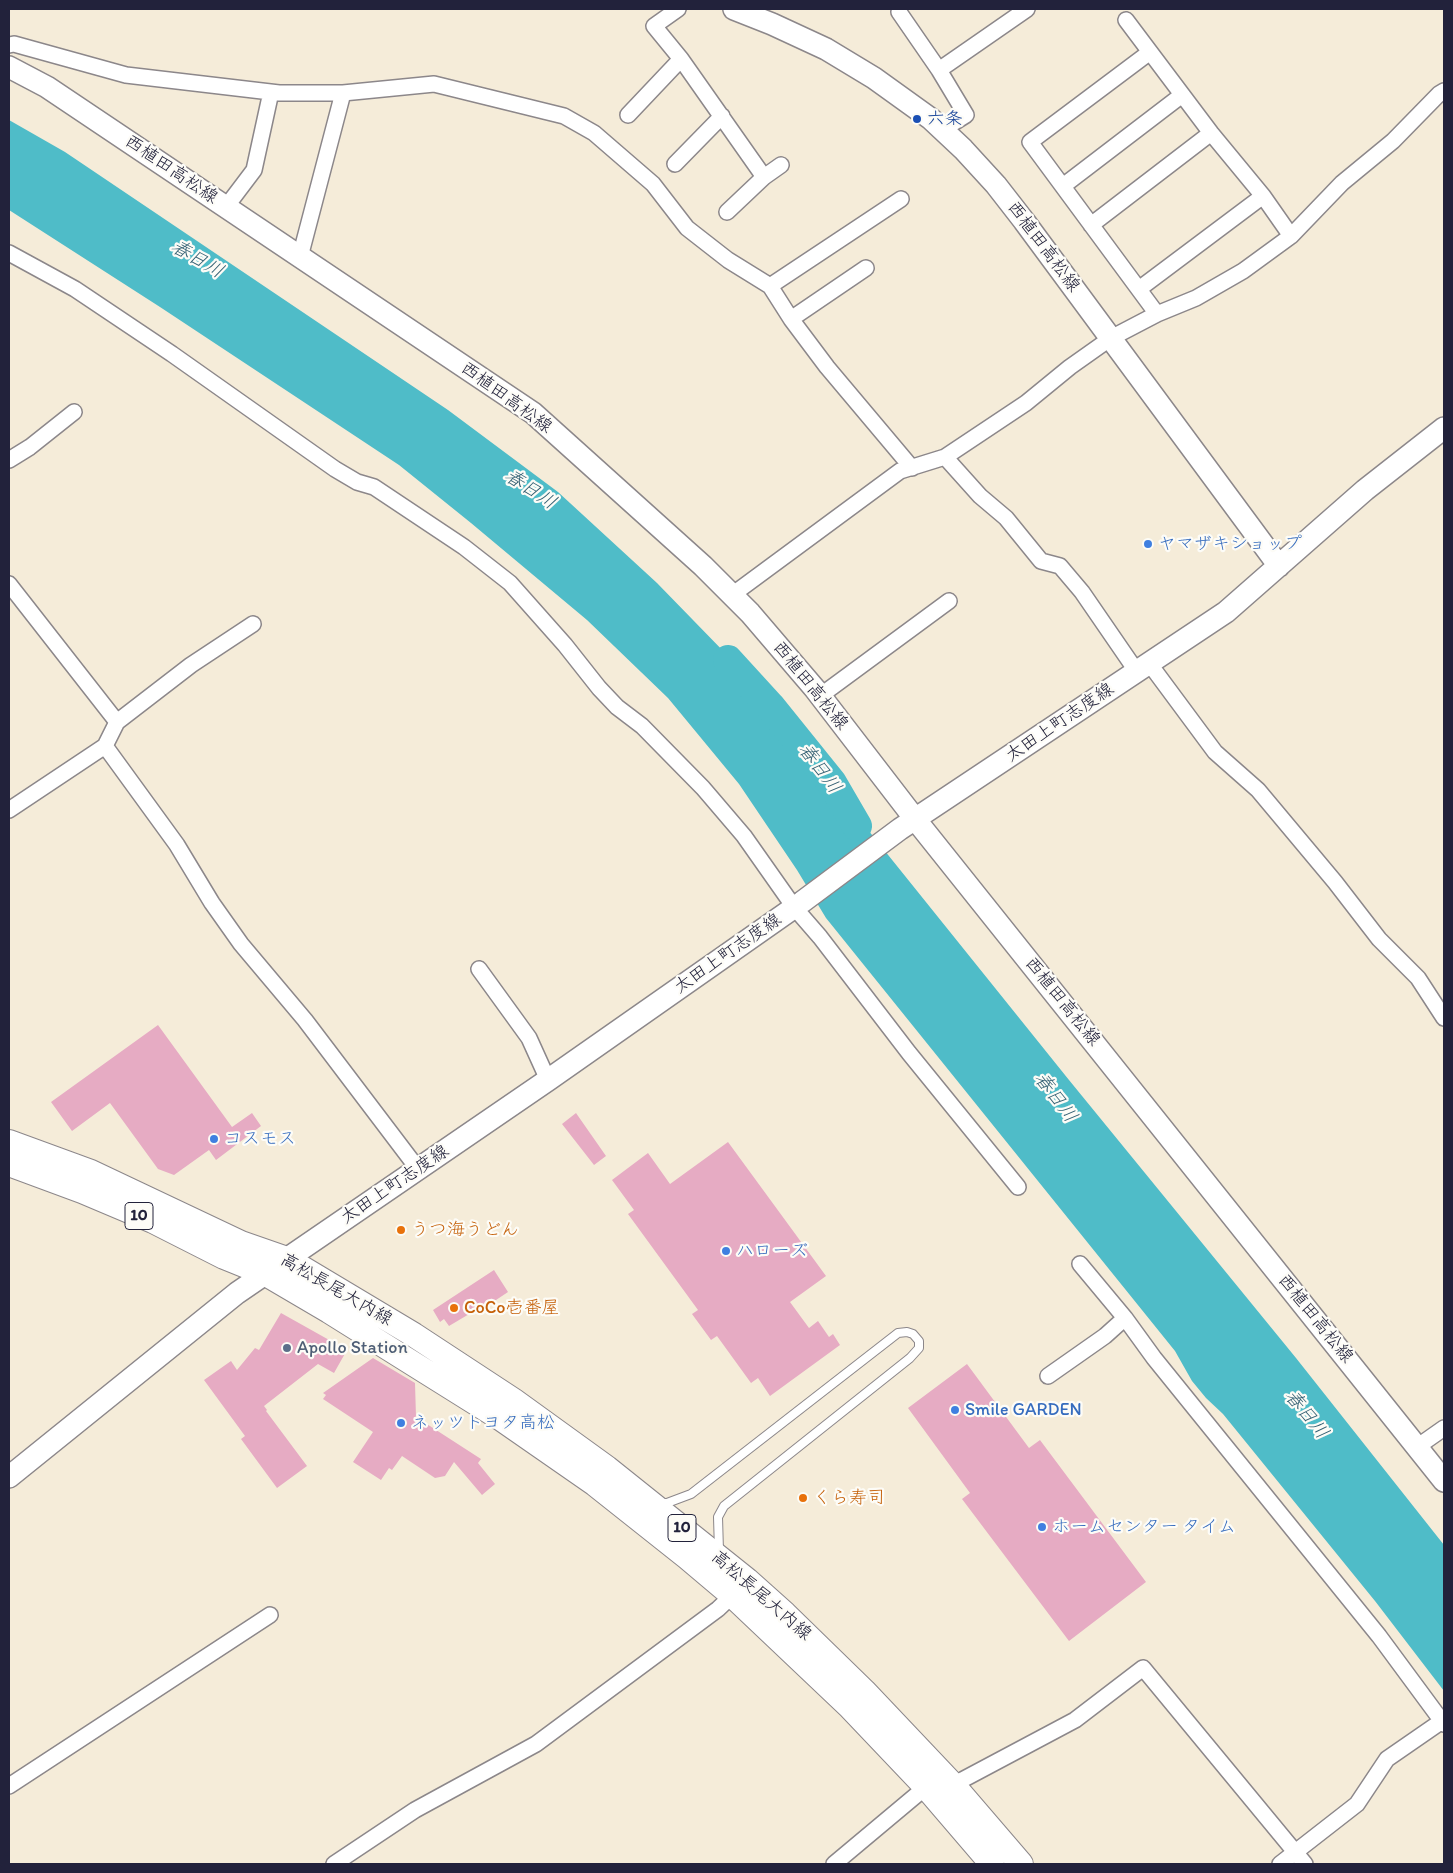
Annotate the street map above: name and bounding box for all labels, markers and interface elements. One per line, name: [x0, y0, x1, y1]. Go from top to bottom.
place label: 六条: [927, 108, 963, 130]
marker: 六条: [911, 113, 923, 125]
street label: 西植田高松線: [120, 131, 222, 209]
street label: 西植田高松線: [1002, 197, 1084, 297]
water label: 春日川: [167, 236, 227, 284]
street label: 西植田高松線: [456, 358, 556, 438]
water label: 春日川: [500, 465, 560, 515]
place label: ヤマザキショップ: [1158, 533, 1302, 555]
marker: ヤマザキショップ: [1142, 538, 1154, 550]
street label: 西植田高松線: [768, 637, 852, 735]
street label: 太田上町志度線: [1002, 679, 1118, 767]
water label: 春日川: [793, 739, 845, 799]
street label: 太田上町志度線: [670, 909, 786, 999]
street label: 西植田高松線: [1020, 953, 1104, 1051]
water label: 春日川: [1029, 1068, 1081, 1128]
place label: コスモス: [224, 1128, 296, 1150]
marker: コスモス: [208, 1133, 220, 1145]
street label: 太田上町志度線: [337, 1141, 453, 1229]
road number: 10: [125, 1202, 153, 1230]
place label: うつ海うどん: [411, 1219, 519, 1241]
marker: うつ海うどん: [395, 1224, 407, 1236]
place label: ハローズ: [736, 1240, 808, 1262]
marker: ハローズ: [720, 1245, 732, 1257]
street label: 高松長尾大内線: [276, 1249, 396, 1331]
street label: 西植田高松線: [1273, 1270, 1357, 1368]
place label: CoCo壱番屋: [464, 1297, 560, 1319]
marker: CoCo壱番屋: [448, 1302, 460, 1314]
place label: Apollo Station: [297, 1337, 408, 1359]
marker: Apollo Station: [281, 1342, 293, 1354]
water label: 春日川: [1279, 1386, 1333, 1444]
place label: Smile GARDEN: [965, 1399, 1082, 1421]
marker: Smile GARDEN: [949, 1404, 961, 1416]
place label: ネッツトヨタ高松: [411, 1412, 555, 1434]
marker: ネッツトヨタ高松: [395, 1417, 407, 1429]
place label: くら寿司: [813, 1487, 885, 1509]
marker: くら寿司: [797, 1492, 809, 1504]
road number: 10: [668, 1515, 696, 1542]
place label: ホームセンター タイム: [1052, 1516, 1236, 1538]
marker: ホームセンター タイム: [1036, 1521, 1048, 1533]
street label: 高松長尾大内線: [706, 1547, 816, 1645]

